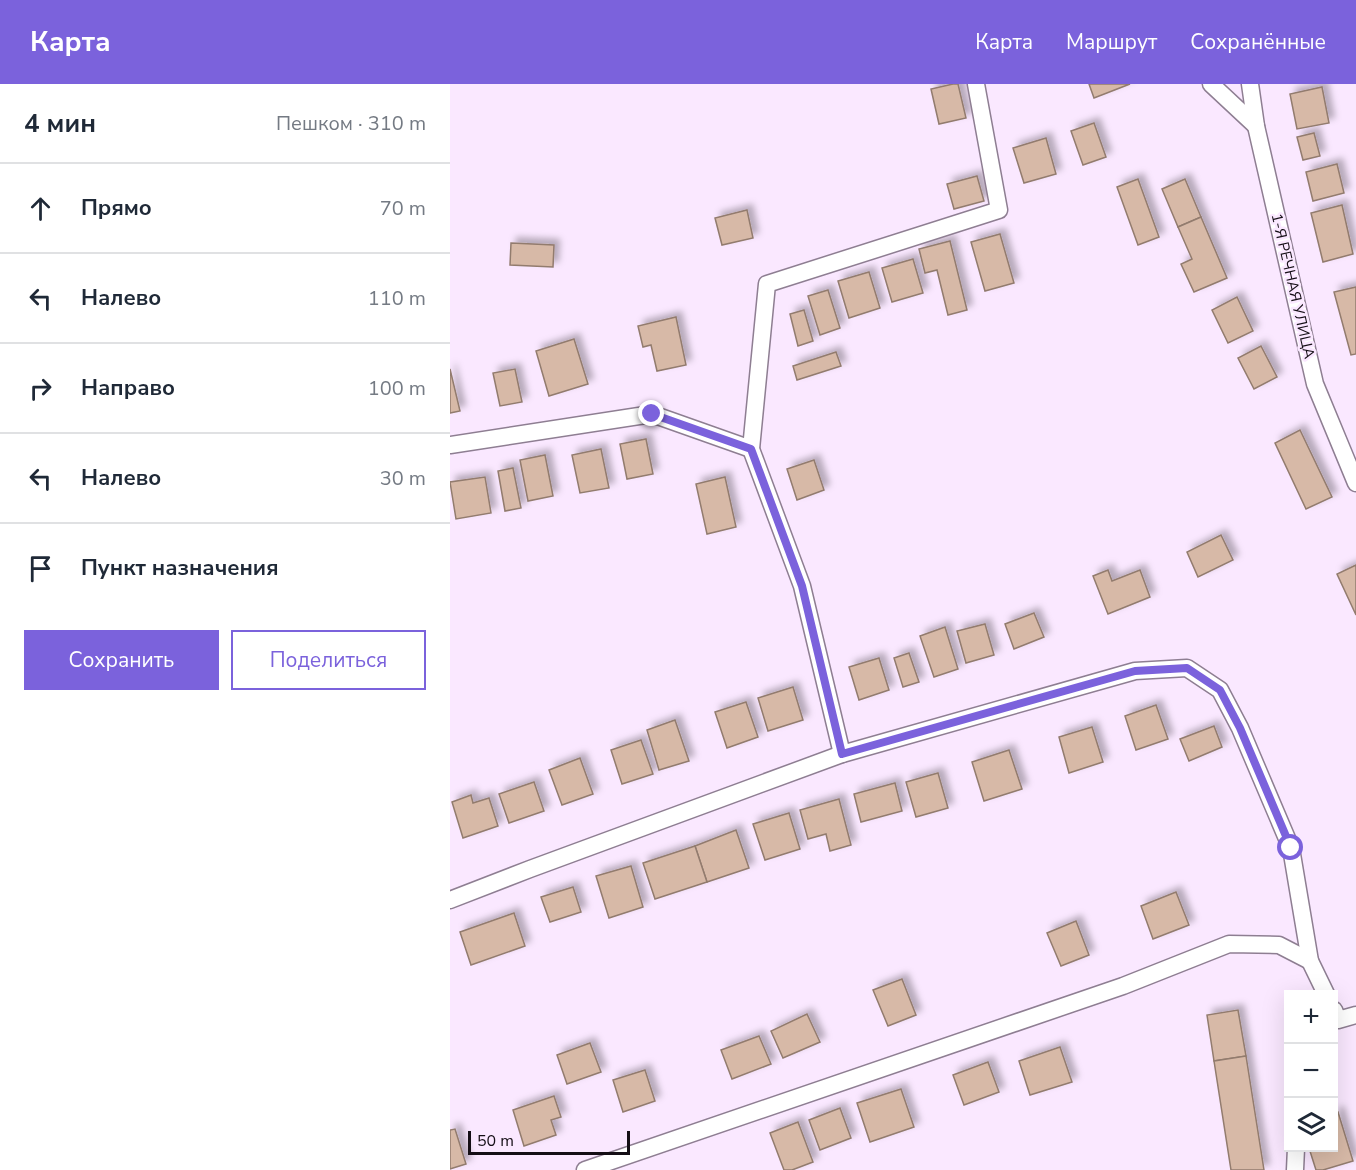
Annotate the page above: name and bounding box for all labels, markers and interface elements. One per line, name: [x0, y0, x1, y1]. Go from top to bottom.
text: Карта: [30, 23, 111, 61]
text: Карта: [975, 28, 1033, 56]
text: Маршрут: [1066, 28, 1157, 56]
text: Сохранённые: [1190, 28, 1326, 56]
text: 4 мин: [24, 106, 96, 141]
text: Пешком · 310 m: [276, 110, 426, 137]
icon: ahead: [24, 192, 57, 225]
text: Прямо: [81, 193, 152, 223]
text: 70 m: [380, 195, 426, 222]
street label: 1-Я РЕЧНАЯ УЛИЦА: [1267, 211, 1319, 361]
icon: left: [24, 282, 57, 315]
text: Налево: [81, 283, 161, 313]
text: 110 m: [368, 285, 426, 312]
icon: right: [24, 372, 57, 405]
text: Направо: [81, 373, 175, 403]
text: 100 m: [368, 375, 426, 402]
route end: [638, 400, 664, 426]
icon: left: [24, 462, 57, 495]
text: Налево: [81, 463, 161, 493]
text: 30 m: [380, 465, 426, 492]
icon: arrive: [24, 552, 57, 585]
text: Пункт назначения: [81, 553, 279, 583]
button: Сохранить: [24, 630, 219, 690]
button: Поделиться: [231, 630, 426, 690]
route start: [1277, 834, 1303, 860]
map controls: [1284, 990, 1338, 1152]
button: +: [1284, 990, 1338, 1044]
button: −: [1284, 1044, 1338, 1098]
button: layers: [1284, 1098, 1338, 1152]
scale bar: [468, 1128, 630, 1156]
text: 50 m: [477, 1130, 514, 1152]

